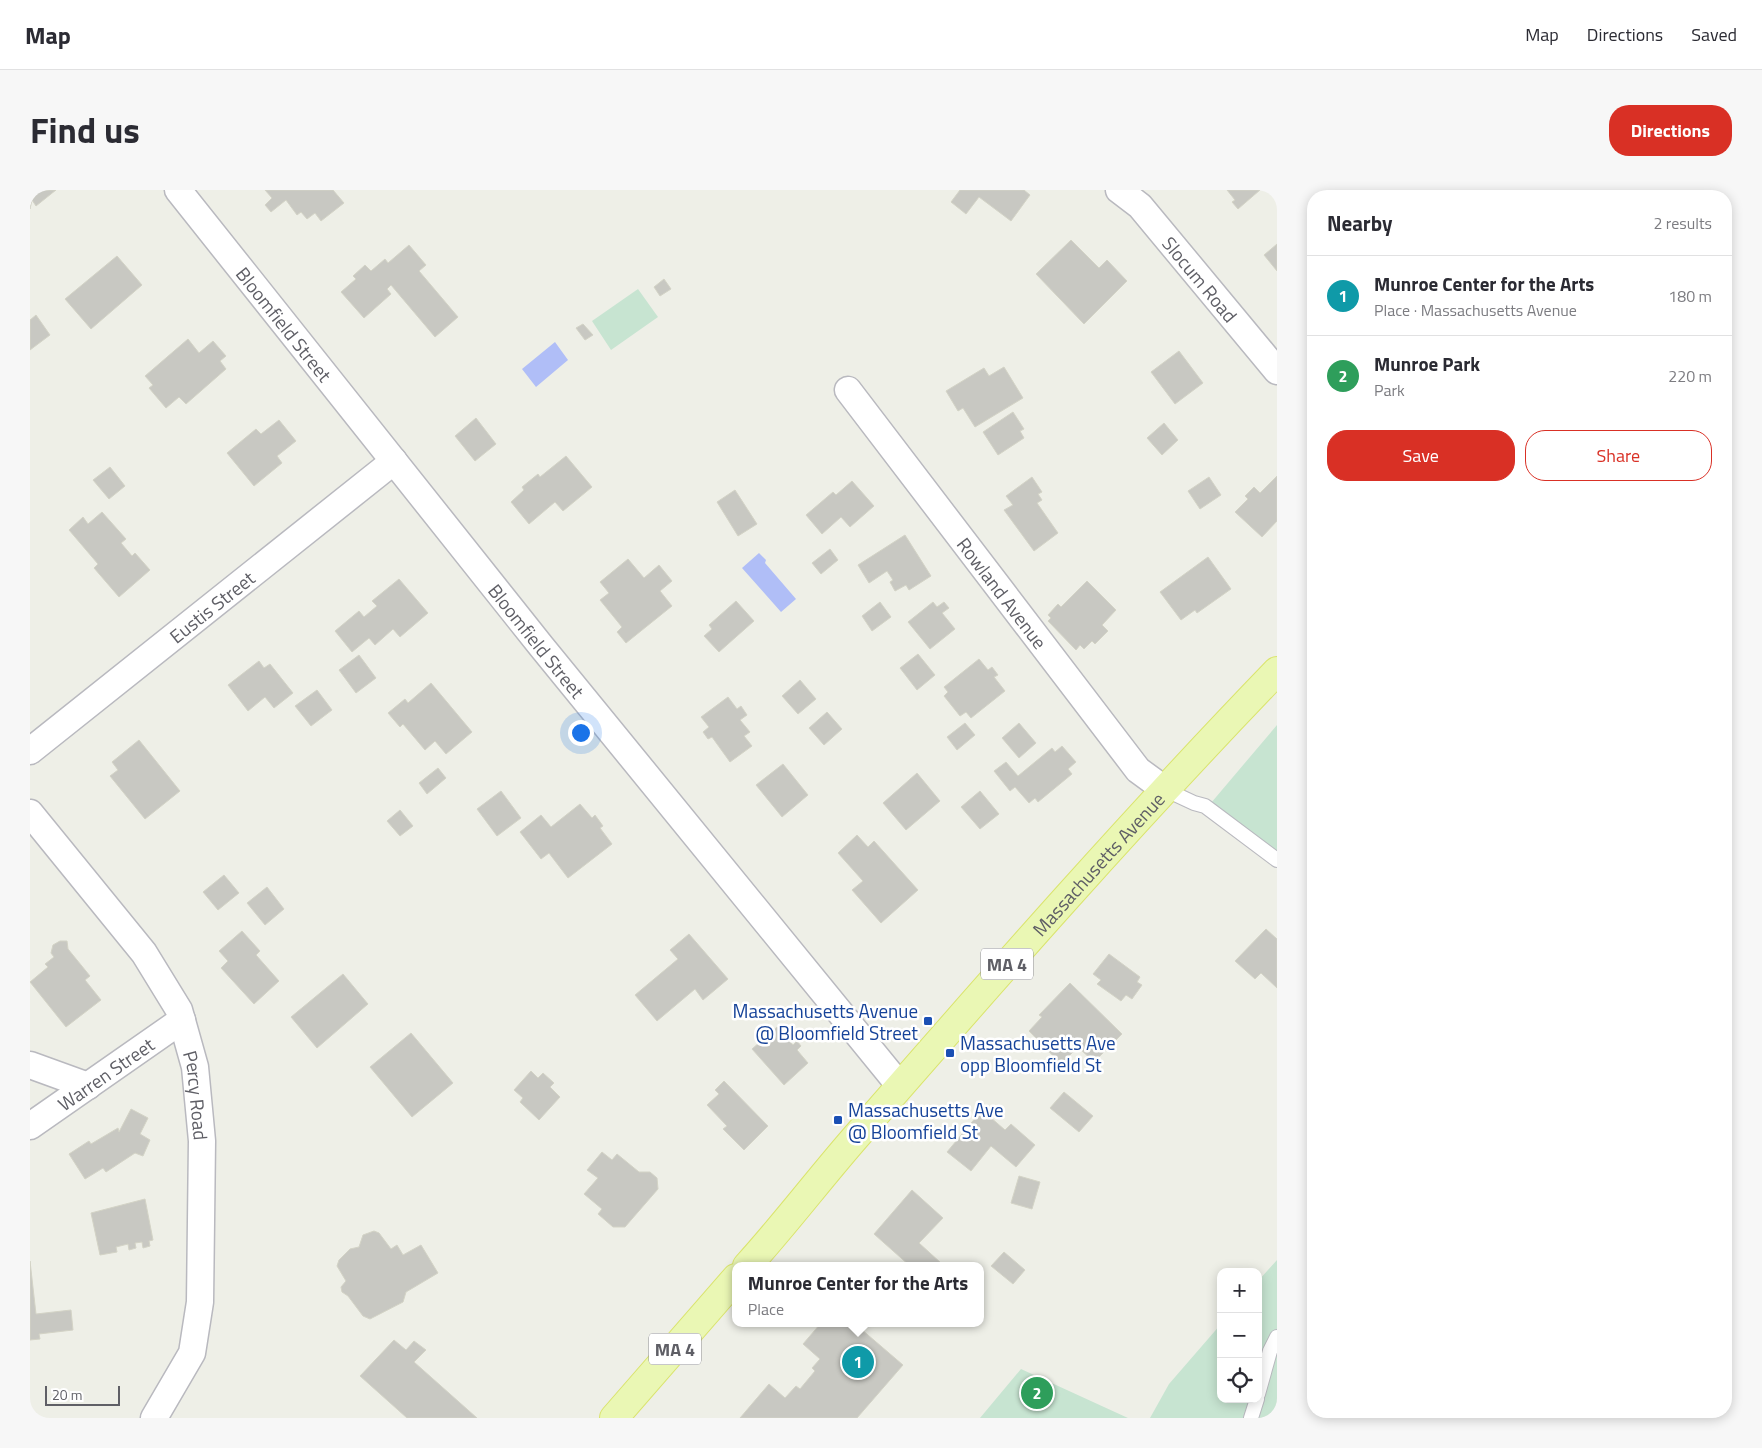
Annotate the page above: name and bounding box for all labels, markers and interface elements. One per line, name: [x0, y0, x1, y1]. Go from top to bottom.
text: Map: [25, 17, 71, 53]
text: Map: [1525, 21, 1559, 48]
text: Directions: [1587, 21, 1663, 48]
text: Saved: [1691, 21, 1737, 48]
text: Find us: [30, 103, 140, 157]
button: Directions: [1609, 105, 1732, 156]
text: Nearby: [1327, 207, 1392, 239]
text: 2 results: [1653, 211, 1712, 235]
street label: Slocum Road: [1156, 229, 1245, 328]
street label: Bloomfield Street: [230, 260, 340, 388]
text: Munroe Center for the Arts: [1374, 269, 1594, 298]
text: 1: [1339, 284, 1347, 308]
text: 180 m: [1668, 284, 1712, 308]
text: Place · Massachusetts Avenue: [1374, 298, 1577, 322]
text: Munroe Park: [1374, 349, 1480, 378]
text: 2: [1339, 364, 1347, 388]
text: 220 m: [1668, 364, 1712, 388]
text: Park: [1374, 378, 1405, 402]
button: Save: [1327, 430, 1515, 481]
button: Share: [1525, 430, 1712, 481]
street label: Rowland Avenue: [951, 531, 1055, 655]
street label: Eustis Street: [162, 563, 261, 650]
street label: Bloomfield Street: [482, 577, 592, 704]
your location: [568, 720, 594, 746]
street label: Massachusetts Avenue: [1025, 785, 1171, 942]
road number: MA 4: [981, 949, 1033, 980]
place label: Massachusetts Avenue @ Bloomfield Street: [733, 996, 918, 1047]
marker: Massachusetts Avenue @ Bloomfield Street: [922, 1015, 934, 1027]
place label: Massachusetts Ave opp Bloomfield St: [960, 1028, 1116, 1079]
street label: Warren Street: [51, 1029, 160, 1117]
street label: Percy Road: [177, 1047, 216, 1141]
marker: Massachusetts Ave opp Bloomfield St: [944, 1047, 956, 1059]
place label: Massachusetts Ave @ Bloomfield St: [848, 1095, 1004, 1146]
marker: Massachusetts Ave @ Bloomfield St: [832, 1114, 844, 1126]
popup: [732, 1262, 984, 1327]
text: Munroe Center for the Arts: [748, 1268, 968, 1297]
map controls: [1217, 1268, 1262, 1403]
button: +: [1217, 1268, 1262, 1313]
text: Place: [748, 1297, 784, 1321]
button: −: [1217, 1313, 1262, 1358]
road number: MA 4: [649, 1334, 701, 1364]
pin: 1: [842, 1343, 874, 1381]
button: locate: [1217, 1358, 1262, 1403]
pin: 2: [1021, 1374, 1053, 1412]
scale bar: [45, 1383, 120, 1406]
text: 20 m: [52, 1384, 82, 1405]

